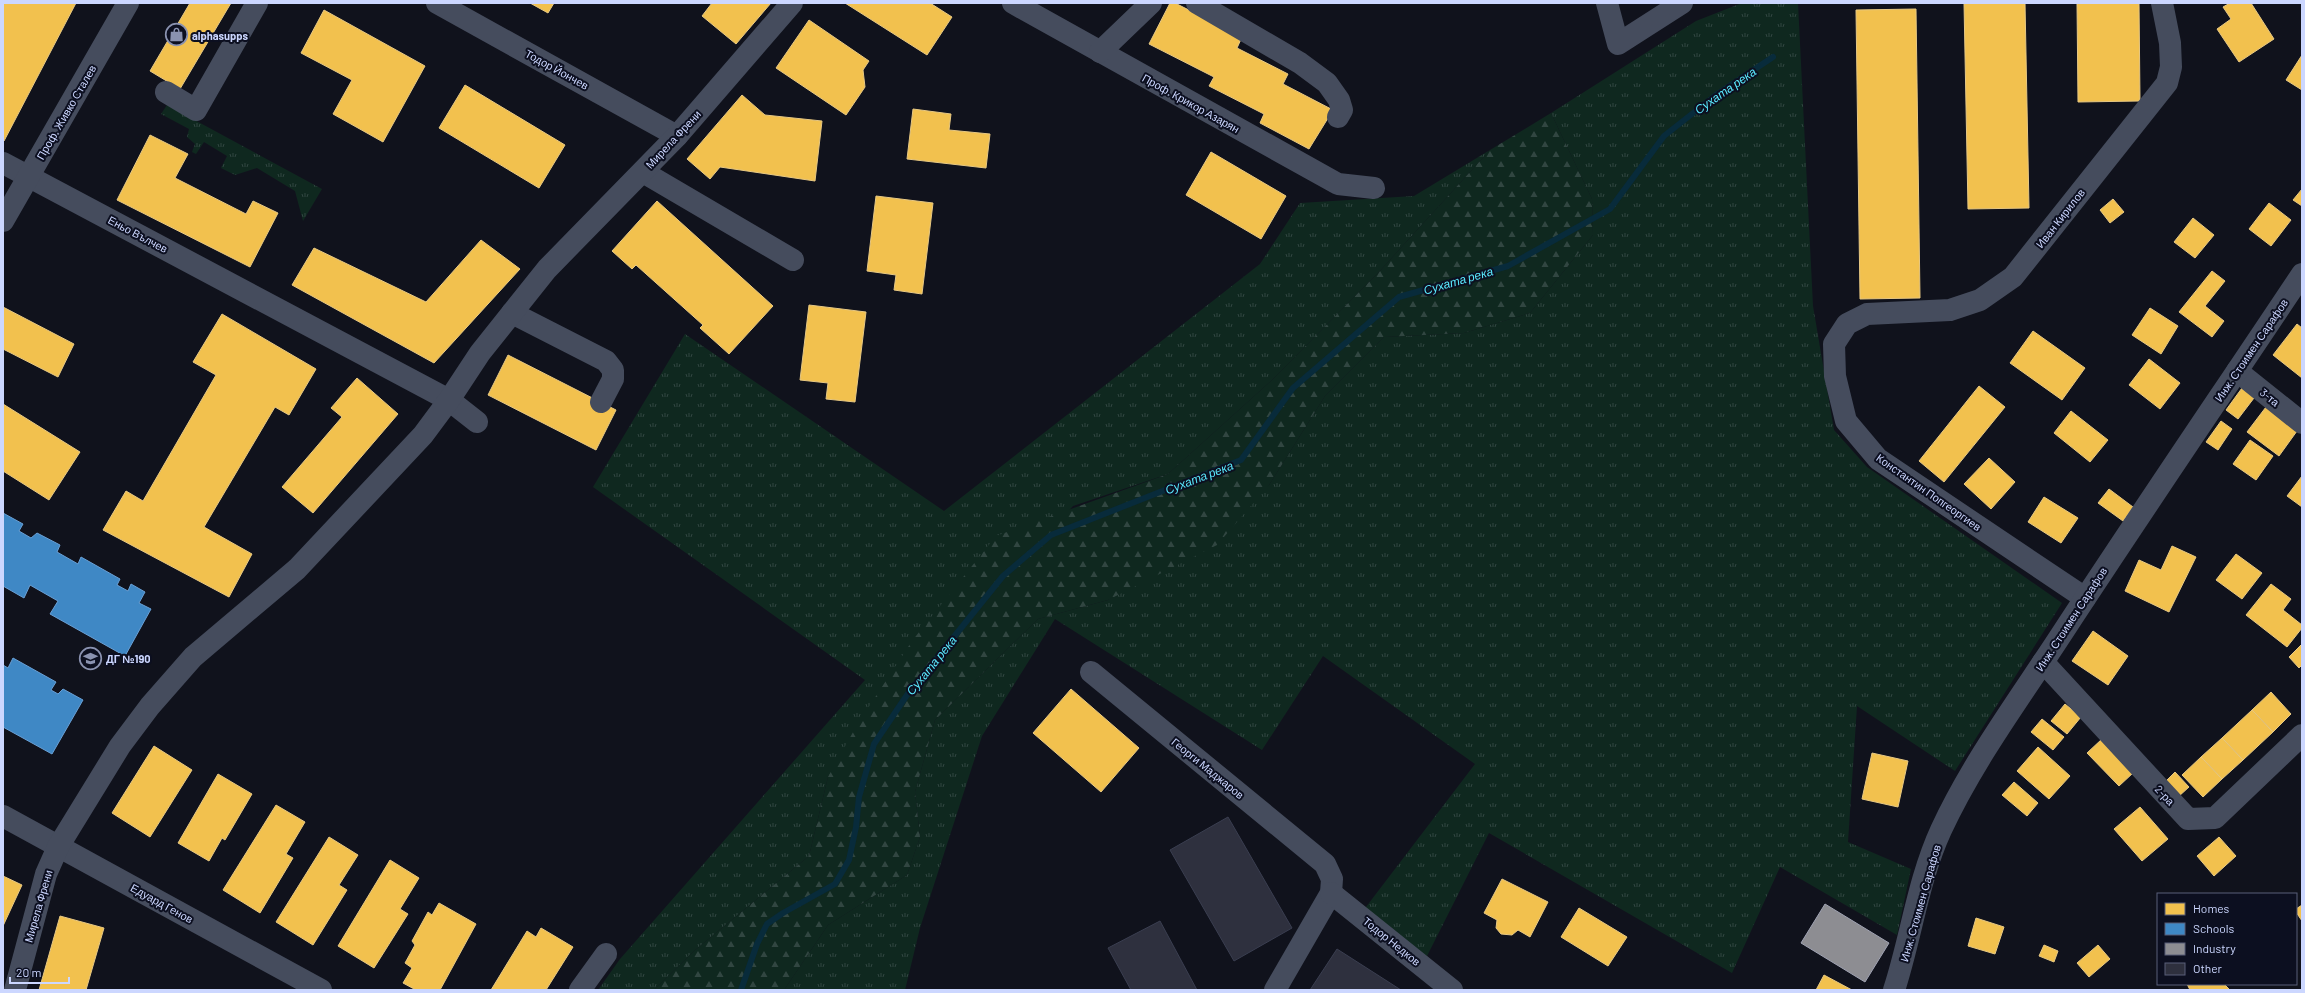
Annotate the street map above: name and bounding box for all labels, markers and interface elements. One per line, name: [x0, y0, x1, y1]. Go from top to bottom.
shop icon: alphasupps: [164, 22, 190, 48]
place label: alphasupps: [192, 29, 249, 42]
street label: Тодор Йончев: [523, 46, 591, 92]
street label: Проф. Живко Сталев: [34, 62, 99, 162]
water label: Сухата река: [1692, 64, 1759, 117]
street label: Проф. Крикор Азарян: [1140, 71, 1242, 135]
street label: Мирела Френи: [643, 107, 703, 171]
street label: Иван Кирилов: [2033, 186, 2087, 250]
street label: Еньо Вълчев: [106, 213, 170, 255]
water label: Сухата река: [1422, 263, 1495, 298]
street label: Инж. Стоимен Сарафов: [2212, 296, 2290, 404]
street label: 3-та: [2258, 385, 2283, 409]
street label: Константин Попгеоргиев: [1874, 451, 1984, 533]
water label: Сухата река: [1163, 458, 1236, 497]
street label: Инж. Стоимен Сарафов: [2033, 565, 2110, 673]
water label: Сухата река: [903, 633, 960, 698]
school or university icon: ДГ №190: [77, 645, 103, 671]
place label: ДГ №190: [106, 652, 151, 665]
street label: Георги Маджаров: [1169, 735, 1247, 801]
street label: 2-ра: [2153, 782, 2178, 808]
street label: Инж. Стоимен Сарафов: [1897, 843, 1943, 963]
street label: Мирела Френи: [21, 868, 55, 944]
street label: Едуард Генов: [129, 881, 196, 926]
legend: [2157, 893, 2297, 985]
text: Homes: [2193, 901, 2230, 915]
street label: Тодор Недков: [1361, 914, 1423, 968]
text: Schools: [2193, 921, 2234, 935]
text: Industry: [2193, 941, 2236, 955]
scale bar: [10, 959, 69, 985]
text: Other: [2193, 961, 2223, 975]
text: 20 m: [16, 965, 42, 979]

